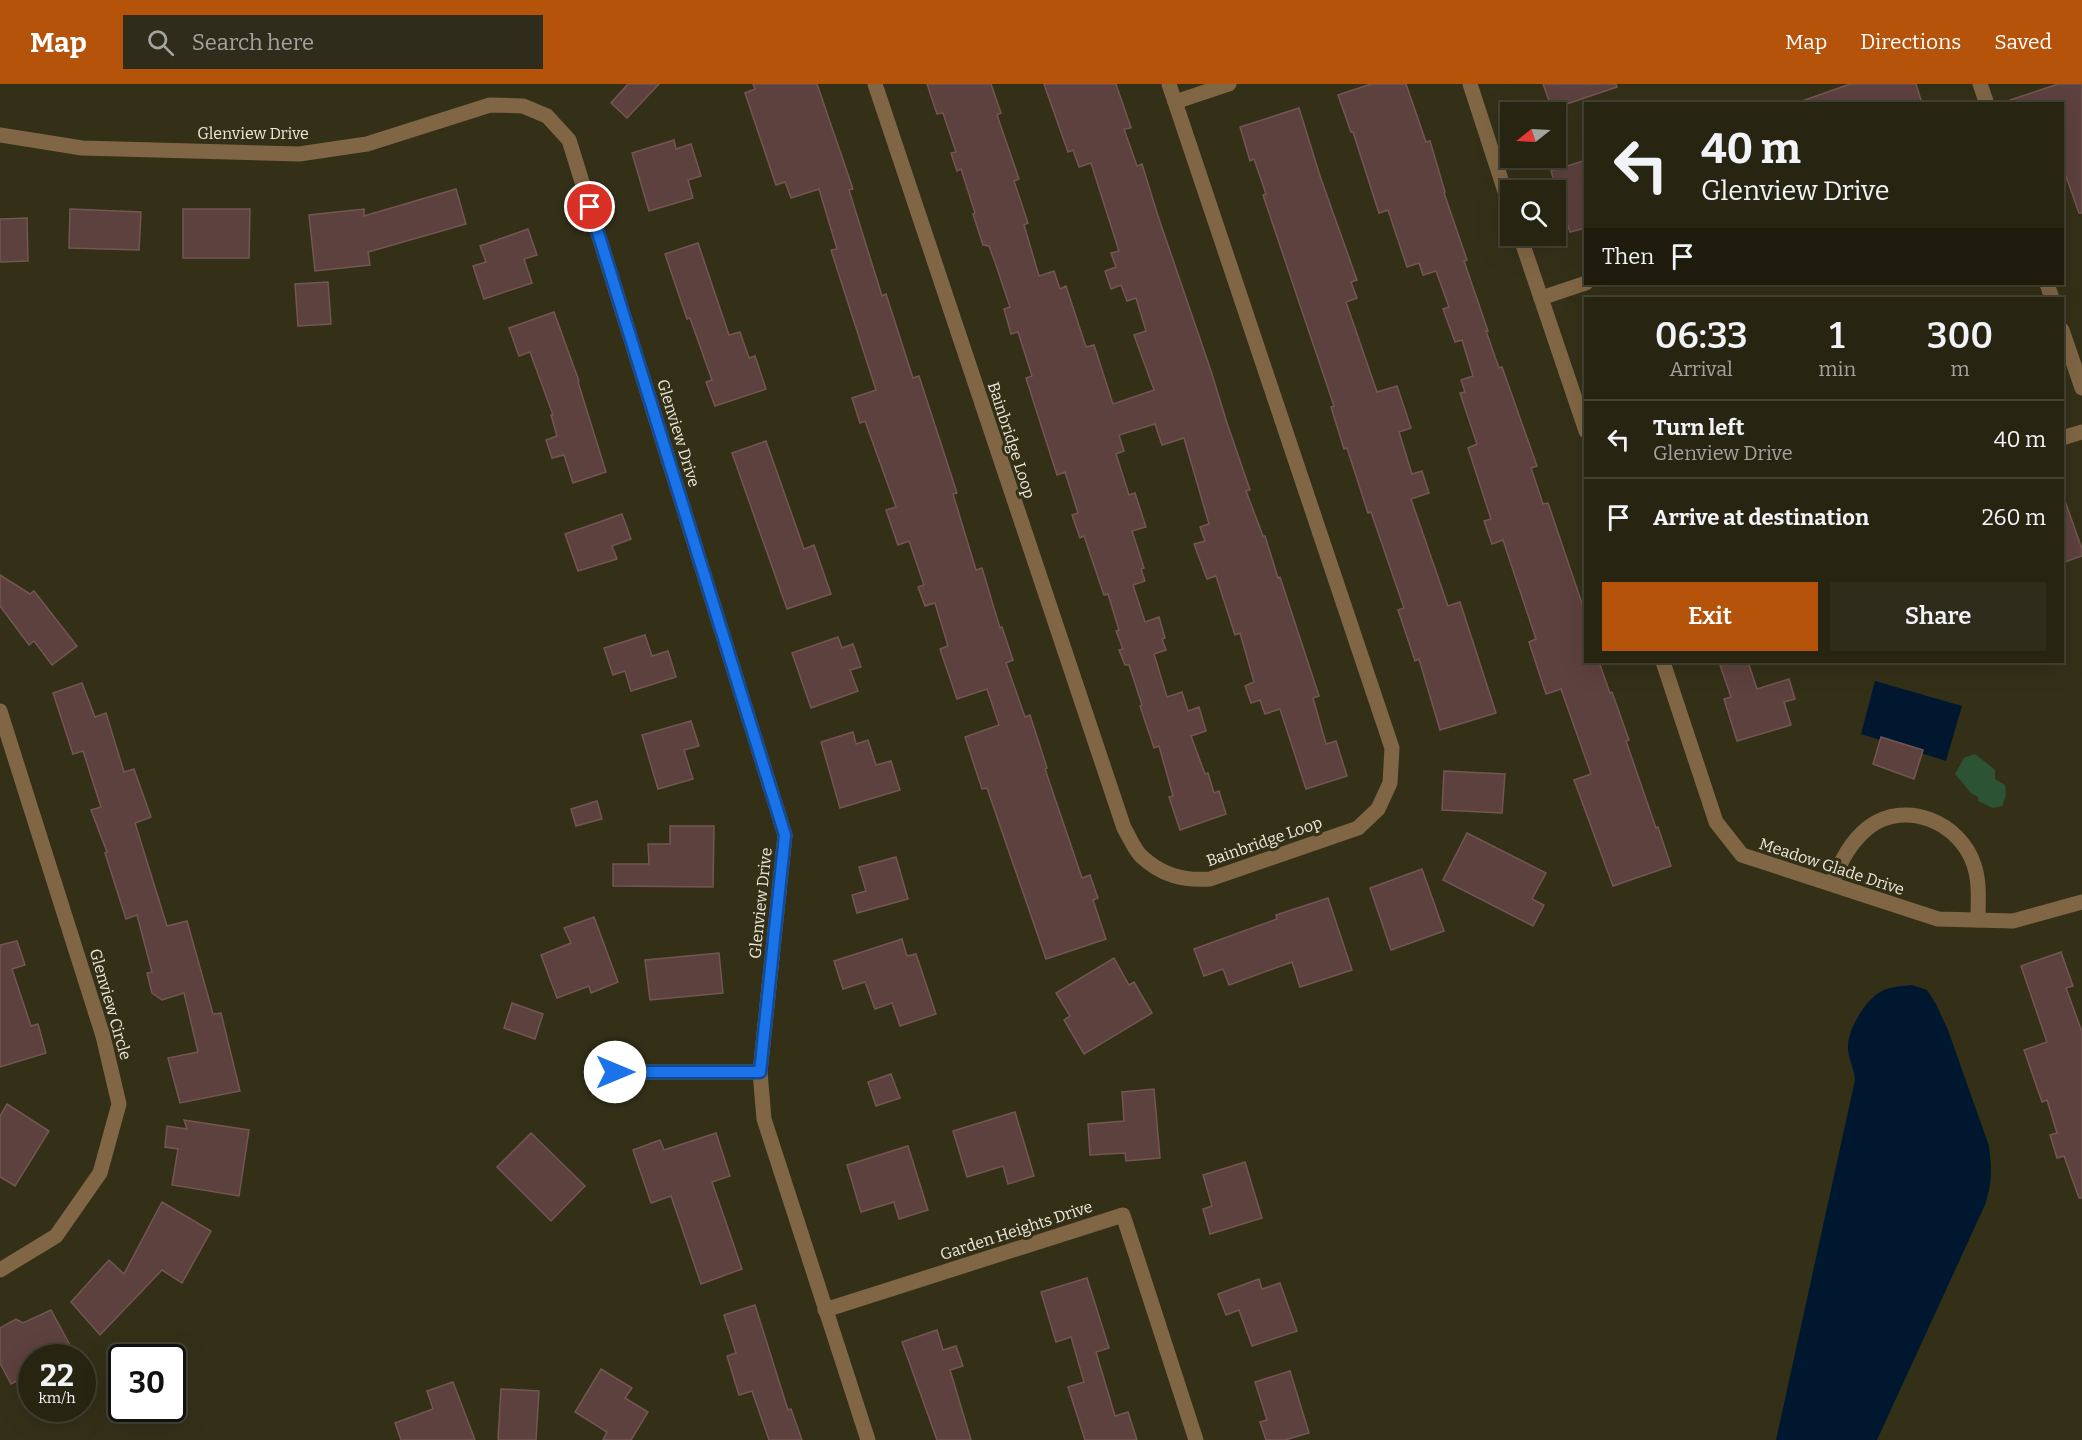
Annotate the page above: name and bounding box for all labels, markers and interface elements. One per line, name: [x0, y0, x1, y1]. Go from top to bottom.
search box: [123, 15, 543, 69]
text: Map: [30, 26, 87, 59]
icon: search: [144, 26, 177, 59]
text: Search here: [192, 29, 314, 56]
text: Map: [1785, 29, 1827, 55]
text: Directions: [1860, 29, 1961, 55]
text: Saved: [1994, 29, 2052, 55]
north arrow: [1500, 102, 1566, 168]
map controls: [1500, 102, 1566, 246]
street label: Glenview Drive: [197, 124, 309, 143]
text: 40 m: [1701, 124, 1801, 174]
icon: left: [1602, 126, 1680, 204]
text: Glenview Drive: [1701, 175, 1889, 207]
button: search: [1500, 180, 1566, 246]
pin: [564, 181, 615, 232]
icon: arrive: [573, 190, 606, 223]
icon: arrive: [1666, 240, 1699, 273]
text: Then: [1602, 243, 1654, 270]
text: 06:33: [1655, 314, 1748, 358]
text: 1: [1830, 314, 1845, 358]
text: 300: [1927, 314, 1993, 358]
text: Arrival: [1670, 357, 1733, 381]
text: min: [1818, 357, 1856, 381]
text: m: [1950, 357, 1970, 381]
street label: Glenview Drive: [653, 377, 704, 489]
street label: Bainbridge Loop: [984, 380, 1039, 501]
text: Turn left: [1653, 414, 1745, 441]
icon: left: [1602, 423, 1635, 456]
text: 40 m: [1994, 426, 2046, 453]
text: Glenview Drive: [1653, 441, 1793, 465]
icon: arrive: [1602, 501, 1635, 534]
text: Arrive at destination: [1653, 504, 1869, 531]
text: 260 m: [1982, 504, 2046, 531]
button: Exit: [1602, 582, 1818, 651]
button: Share: [1830, 582, 2046, 651]
street label: Bainbridge Loop: [1204, 813, 1325, 870]
street label: Meadow Glade Drive: [1757, 834, 1907, 899]
street label: Glenview Drive: [745, 847, 776, 960]
street label: Glenview Circle: [86, 946, 135, 1062]
position arrow: [583, 1040, 647, 1104]
street label: Garden Heights Drive: [938, 1197, 1095, 1264]
speed limit sign: 30: [108, 1344, 186, 1422]
text: 22: [40, 1358, 74, 1394]
text: km/h: [38, 1389, 76, 1407]

